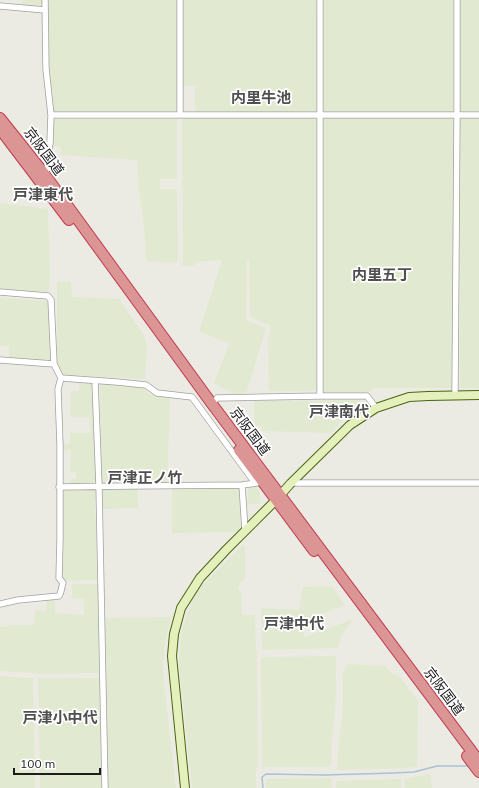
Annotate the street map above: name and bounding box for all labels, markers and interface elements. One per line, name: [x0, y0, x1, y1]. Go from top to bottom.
district label: 内里牛池: [231, 88, 291, 107]
street label: 京阪国道: [20, 123, 68, 179]
district label: 戸津東代: [13, 185, 73, 204]
district label: 内里五丁: [352, 265, 412, 284]
district label: 戸津南代: [309, 402, 369, 421]
street label: 京阪国道: [226, 403, 274, 459]
district label: 戸津正ノ竹: [107, 468, 183, 487]
district label: 戸津中代: [264, 614, 324, 633]
street label: 京阪国道: [420, 663, 468, 719]
district label: 戸津小中代: [22, 708, 98, 727]
scale bar: [14, 750, 100, 776]
text: 100 m: [20, 756, 55, 771]

